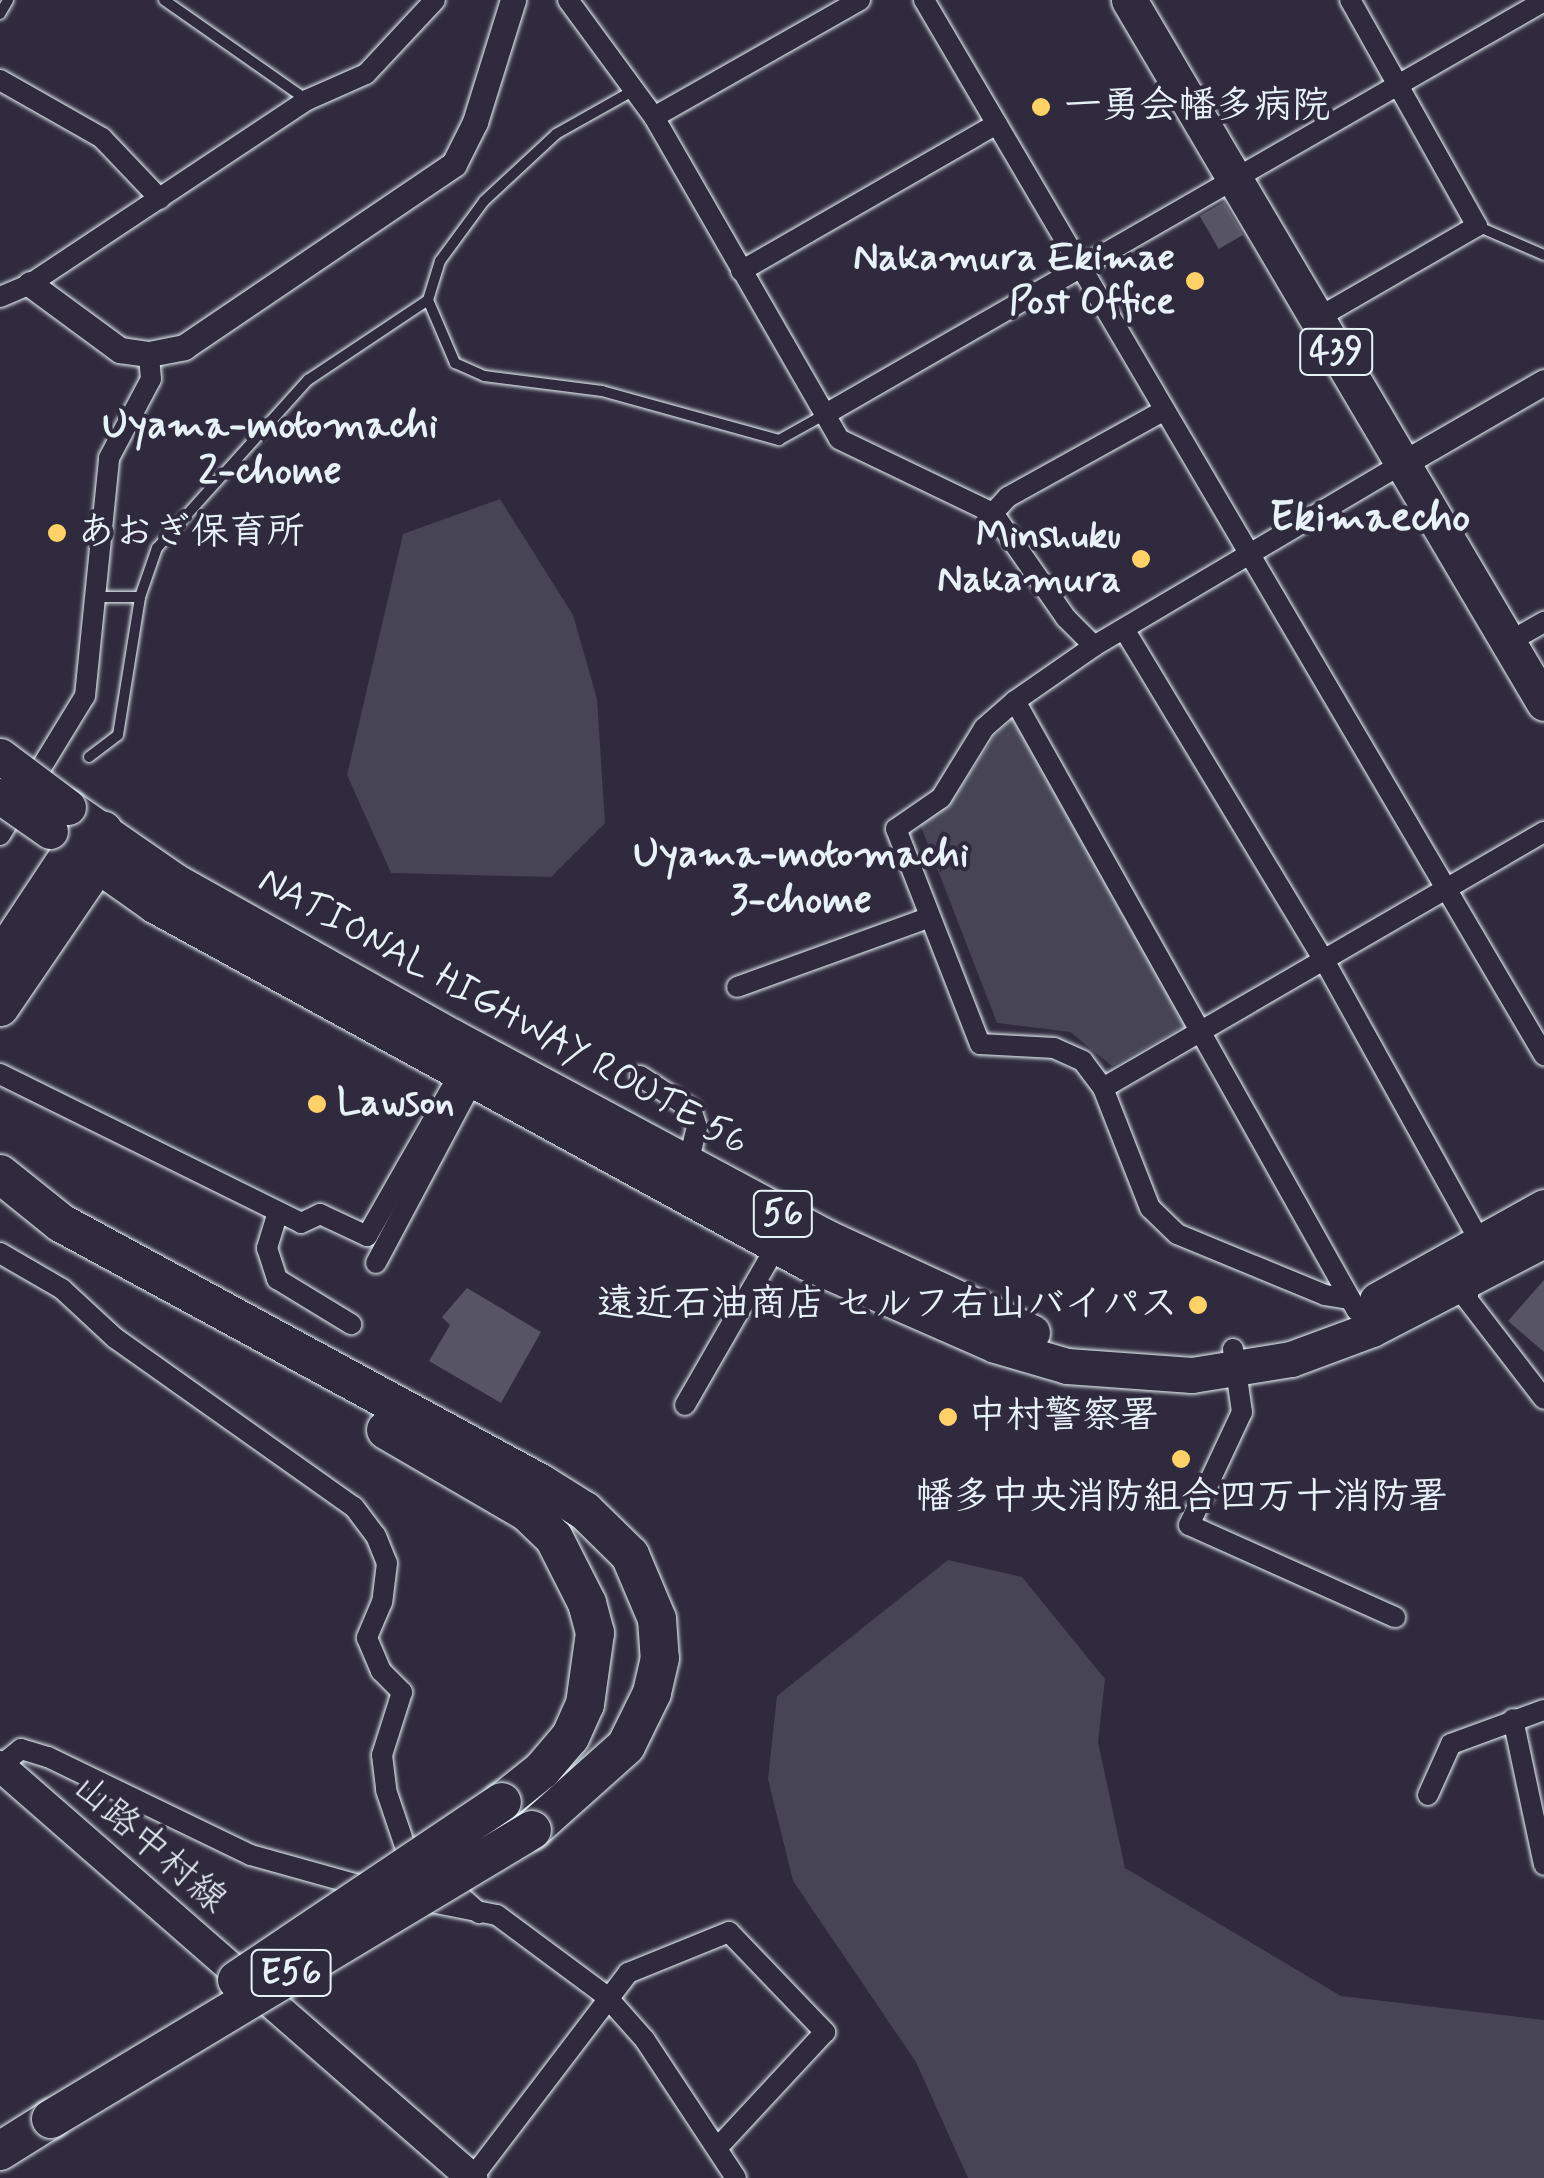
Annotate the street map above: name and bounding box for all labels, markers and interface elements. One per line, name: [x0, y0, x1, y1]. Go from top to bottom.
place label: 一勇会幡多病院: [1064, 84, 1330, 130]
marker: 一勇会幡多病院: [1028, 94, 1054, 120]
place label: Nakamura Ekimae Post Office: [853, 236, 1175, 326]
marker: Nakamura Ekimae Post Office: [1184, 270, 1206, 292]
road number: 439: [1298, 322, 1374, 382]
district label: Uyama-motomachi 2-chome: [102, 402, 438, 496]
district label: Ekimaecho: [1270, 494, 1470, 544]
place label: あおぎ保育所: [77, 510, 305, 556]
place label: Minshuku Nakamura: [937, 514, 1121, 604]
marker: あおぎ保育所: [46, 522, 68, 544]
marker: Minshuku Nakamura: [1130, 548, 1152, 570]
district label: Uyama-motomachi 3-chome: [633, 831, 969, 925]
street label: NATIONAL HIGHWAY ROUTE 56: [249, 857, 757, 1167]
place label: Lawson: [337, 1081, 454, 1127]
marker: Lawson: [306, 1093, 328, 1115]
road number: 56: [750, 1184, 816, 1244]
place label: 遠近石油商店 セルフ右山バイパス: [598, 1282, 1178, 1328]
marker: 遠近石油商店 セルフ右山バイパス: [1187, 1294, 1209, 1316]
place label: 中村警察署: [968, 1394, 1158, 1440]
marker: 中村警察署: [937, 1406, 959, 1428]
marker: 幡多中央消防組合四万十消防署: [1170, 1448, 1192, 1470]
place label: 幡多中央消防組合四万十消防署: [915, 1475, 1447, 1521]
street label: 山路中村線: [62, 1764, 236, 1924]
road number: E56: [248, 1943, 334, 2003]

